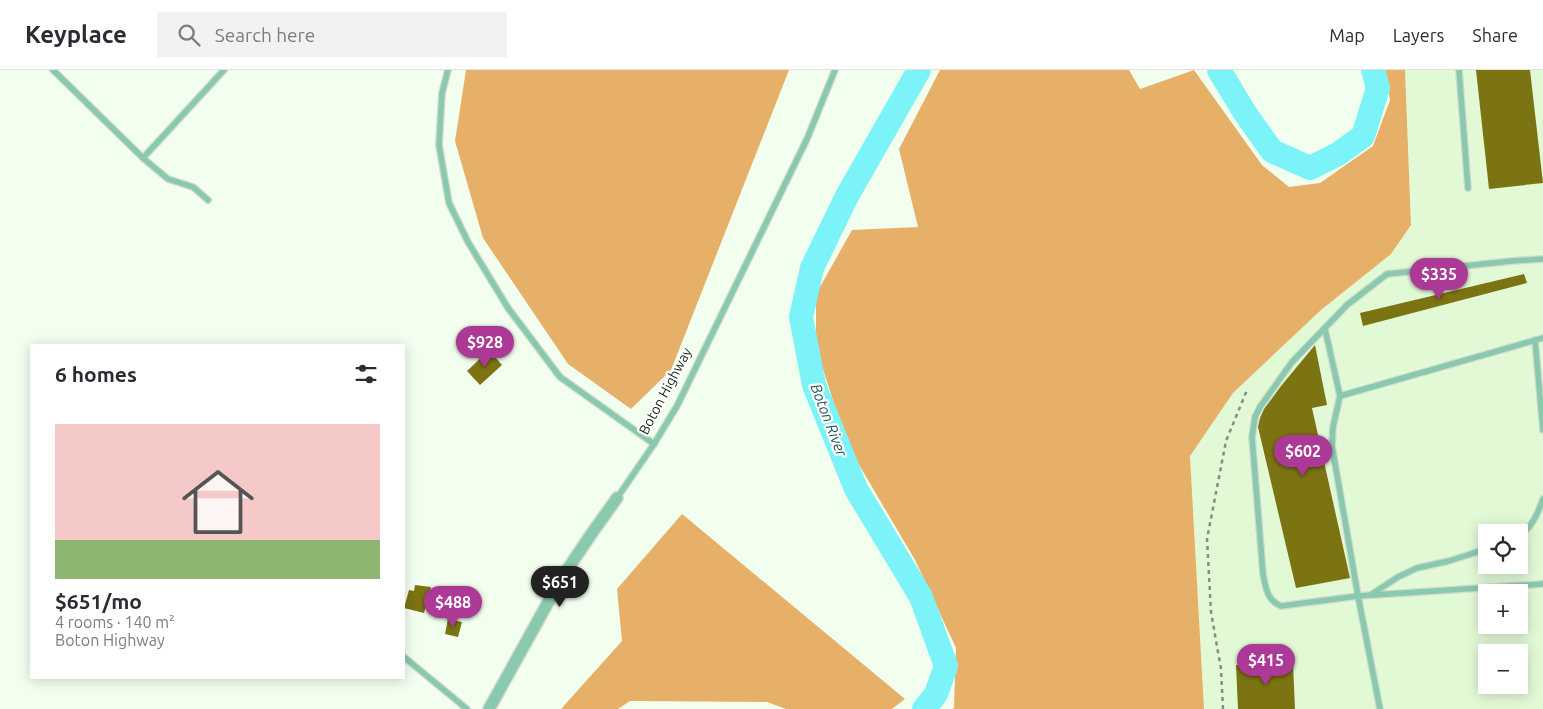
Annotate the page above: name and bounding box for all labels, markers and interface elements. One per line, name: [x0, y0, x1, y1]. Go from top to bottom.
search box: [157, 12, 507, 57]
text: Keyplace: [25, 21, 127, 48]
icon: search: [175, 21, 203, 49]
text: Search here: [215, 24, 315, 46]
text: Map: [1329, 25, 1365, 45]
text: Layers: [1393, 25, 1444, 45]
text: Share: [1472, 25, 1518, 45]
pin: $335: [1409, 258, 1469, 300]
text: $335: [1421, 265, 1457, 283]
pin: $928: [455, 326, 515, 368]
text: $928: [467, 333, 503, 351]
street label: Boton Highway: [635, 345, 695, 437]
icon: filters: [352, 360, 380, 388]
text: 6 homes: [55, 362, 137, 386]
water label: Boton River: [807, 381, 851, 460]
pin: $602: [1273, 434, 1333, 477]
text: $602: [1285, 442, 1321, 460]
icon: home: [173, 457, 263, 547]
map controls: [1478, 524, 1528, 694]
button: locate: [1478, 524, 1528, 574]
pin: $651: [530, 566, 590, 608]
text: $651: [542, 573, 578, 591]
button: +: [1478, 584, 1528, 634]
pin: $488: [423, 586, 483, 628]
text: $651/mo: [55, 589, 142, 613]
text: $488: [435, 593, 471, 611]
text: 4 rooms · 140 m²: [55, 613, 175, 631]
text: Boton Highway: [55, 631, 165, 649]
pin: $415: [1236, 644, 1296, 686]
button: −: [1478, 644, 1528, 694]
text: $415: [1248, 651, 1284, 669]

